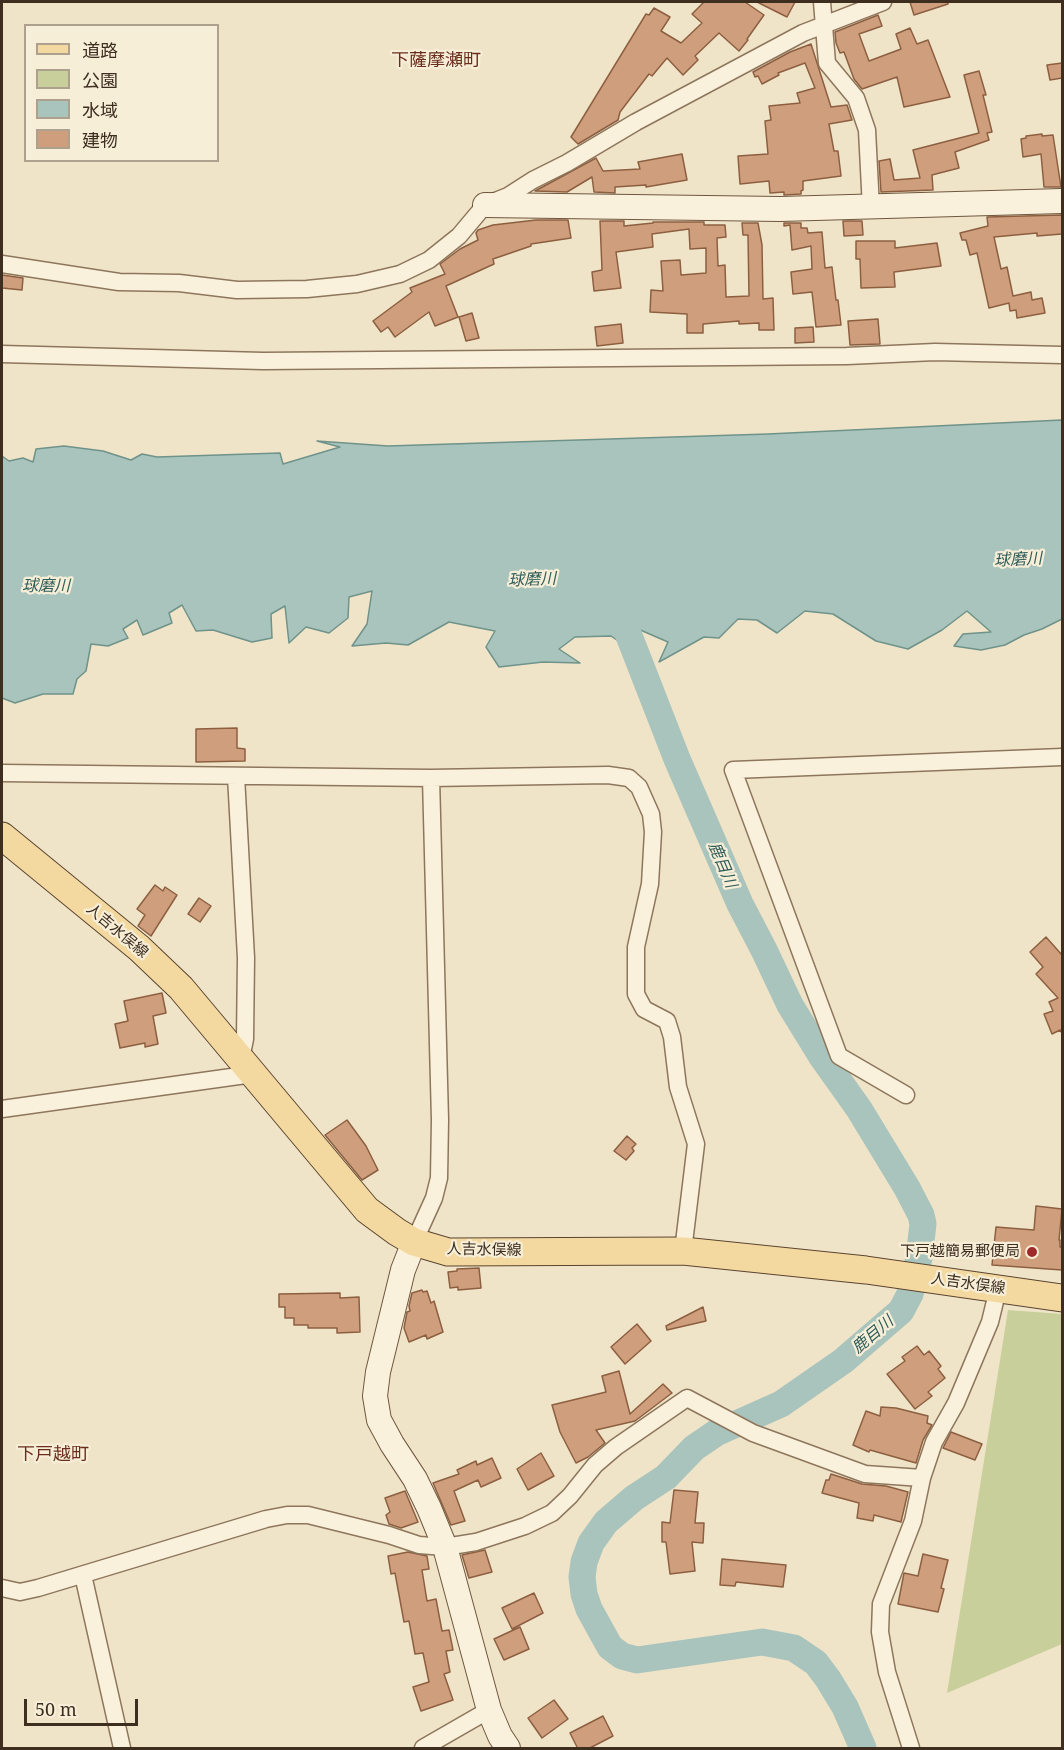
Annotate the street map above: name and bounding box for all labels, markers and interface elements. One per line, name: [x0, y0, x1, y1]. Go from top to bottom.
legend: [24, 24, 219, 162]
text: 道路: [82, 38, 118, 62]
district label: 下薩摩瀬町: [391, 50, 481, 72]
text: 公園: [82, 68, 118, 92]
text: 水域: [82, 98, 118, 122]
text: 建物: [82, 128, 118, 152]
water label: 球磨川: [994, 549, 1042, 571]
water label: 球磨川: [508, 570, 556, 590]
water label: 球磨川: [22, 576, 70, 596]
water label: 鹿目川: [704, 839, 740, 891]
street label: 人吉水俣線: [82, 900, 152, 962]
street label: 人吉水俣線: [446, 1240, 522, 1260]
place label: 下戸越簡易郵便局: [900, 1243, 1020, 1261]
marker: 下戸越簡易郵便局: [1025, 1245, 1039, 1259]
street label: 人吉水俣線: [930, 1270, 1006, 1298]
water label: 鹿目川: [848, 1312, 898, 1358]
district label: 下戸越町: [17, 1444, 89, 1466]
scale bar: [27, 1687, 141, 1725]
text: 50 m: [35, 1697, 77, 1721]

